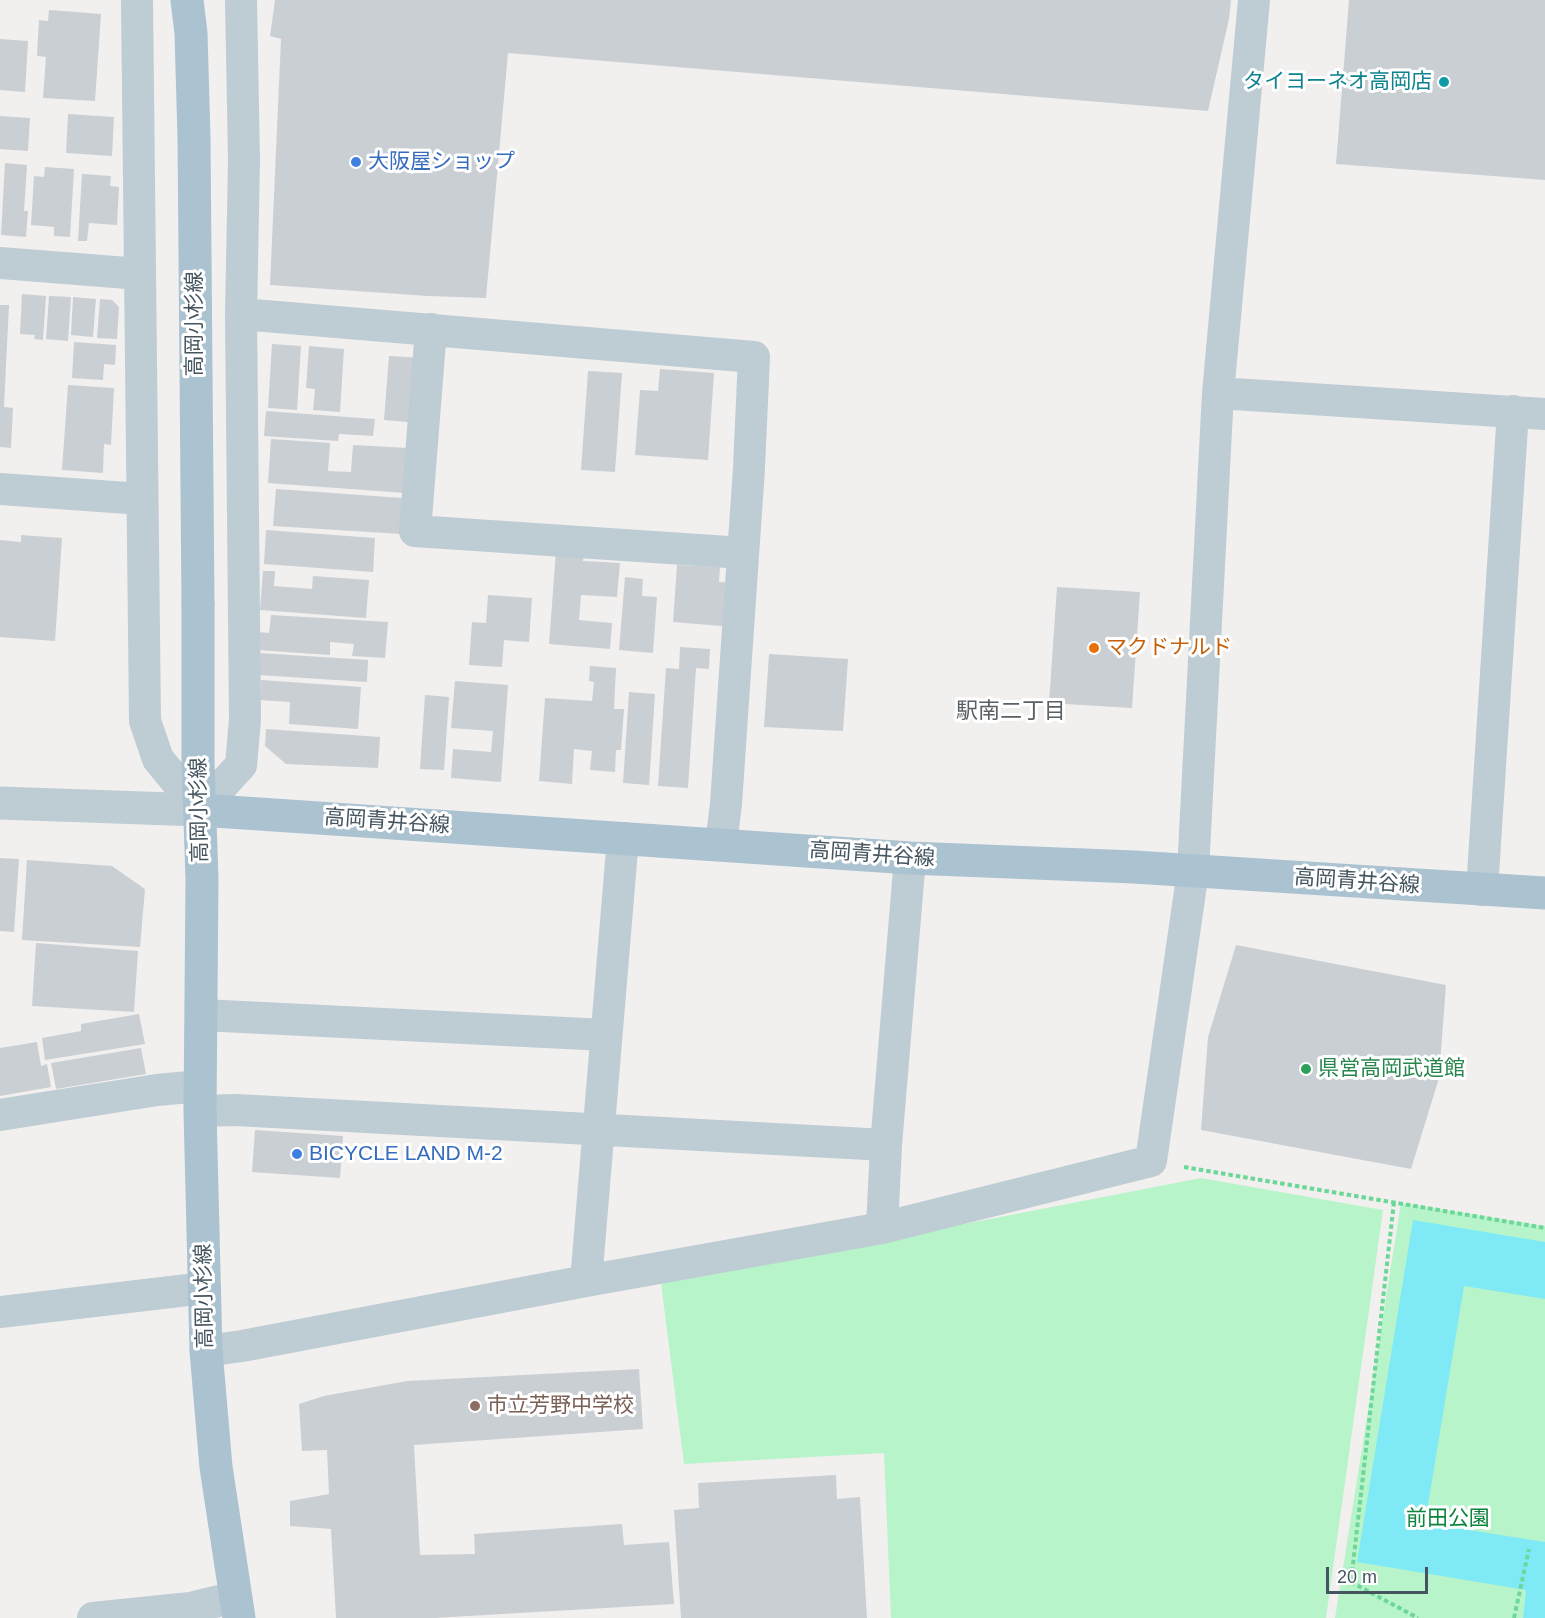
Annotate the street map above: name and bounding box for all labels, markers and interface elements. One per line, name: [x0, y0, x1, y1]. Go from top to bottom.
place label: タイヨーネオ高岡店: [1243, 69, 1432, 95]
marker: タイヨーネオ高岡店: [1437, 75, 1451, 89]
place label: 大阪屋ショップ: [368, 149, 515, 175]
marker: 大阪屋ショップ: [349, 155, 363, 169]
street label: 高岡小杉線: [182, 272, 208, 376]
place label: マクドナルド: [1106, 635, 1232, 661]
marker: マクドナルド: [1087, 641, 1101, 655]
district label: 駅南二丁目: [956, 699, 1066, 725]
street label: 高岡小杉線: [186, 757, 214, 863]
street label: 高岡青井谷線: [323, 805, 451, 839]
street label: 高岡青井谷線: [808, 838, 936, 872]
street label: 高岡青井谷線: [1293, 865, 1421, 899]
place label: 県営高岡武道館: [1318, 1056, 1465, 1082]
marker: 県営高岡武道館: [1299, 1062, 1313, 1076]
place label: BICYCLE LAND M-2: [309, 1141, 503, 1167]
marker: BICYCLE LAND M-2: [290, 1147, 304, 1161]
street label: 高岡小杉線: [191, 1243, 219, 1349]
place label: 市立芳野中学校: [487, 1393, 634, 1419]
marker: 市立芳野中学校: [468, 1399, 482, 1413]
park label: 前田公園: [1406, 1506, 1490, 1532]
scale bar: [1329, 1555, 1431, 1593]
text: 20 m: [1337, 1567, 1377, 1587]

